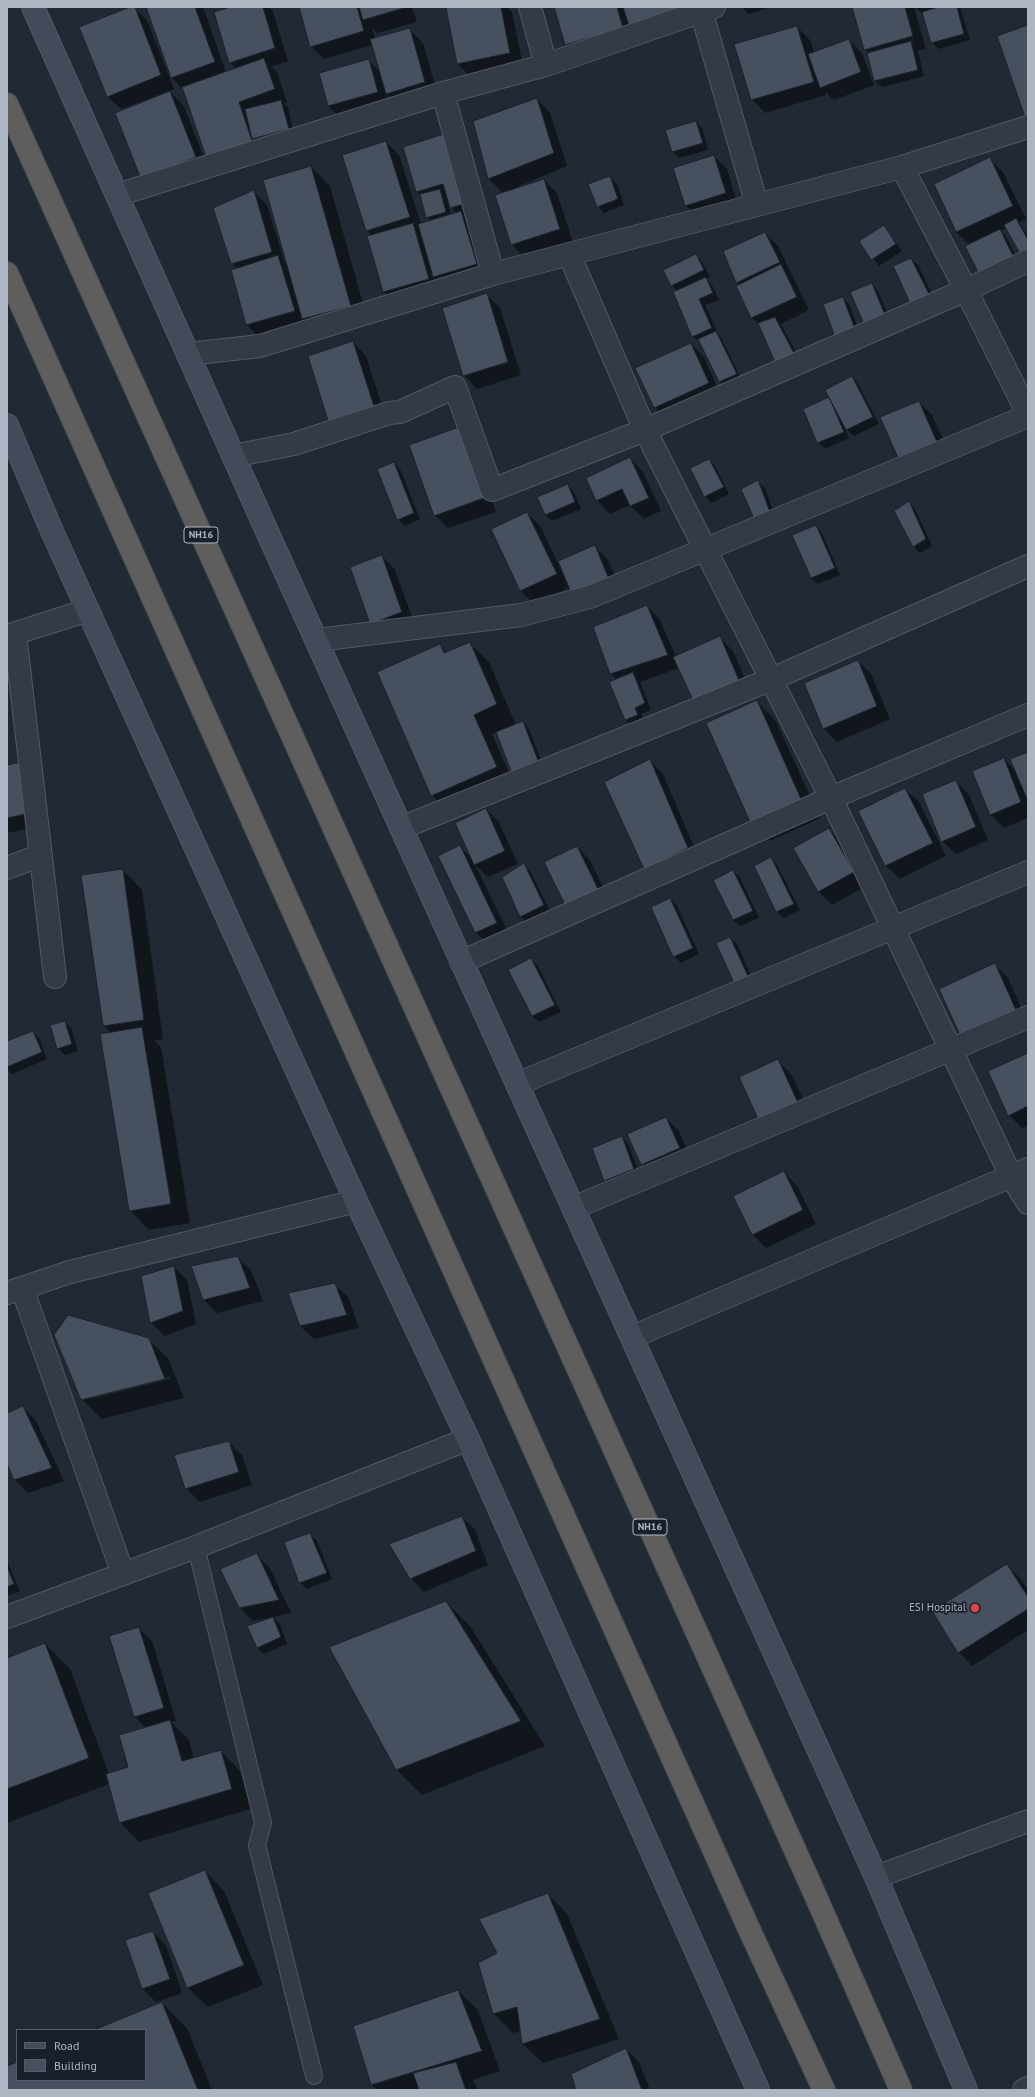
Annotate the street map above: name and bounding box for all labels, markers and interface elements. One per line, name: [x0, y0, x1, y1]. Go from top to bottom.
road number: NH16: [184, 527, 218, 543]
road number: NH16: [633, 1519, 667, 1535]
place label: ESI Hospital: [909, 1601, 966, 1615]
marker: ESI Hospital: [969, 1602, 981, 1614]
legend: [16, 2029, 146, 2081]
text: Road: [54, 2038, 79, 2053]
text: Building: [54, 2058, 97, 2073]

